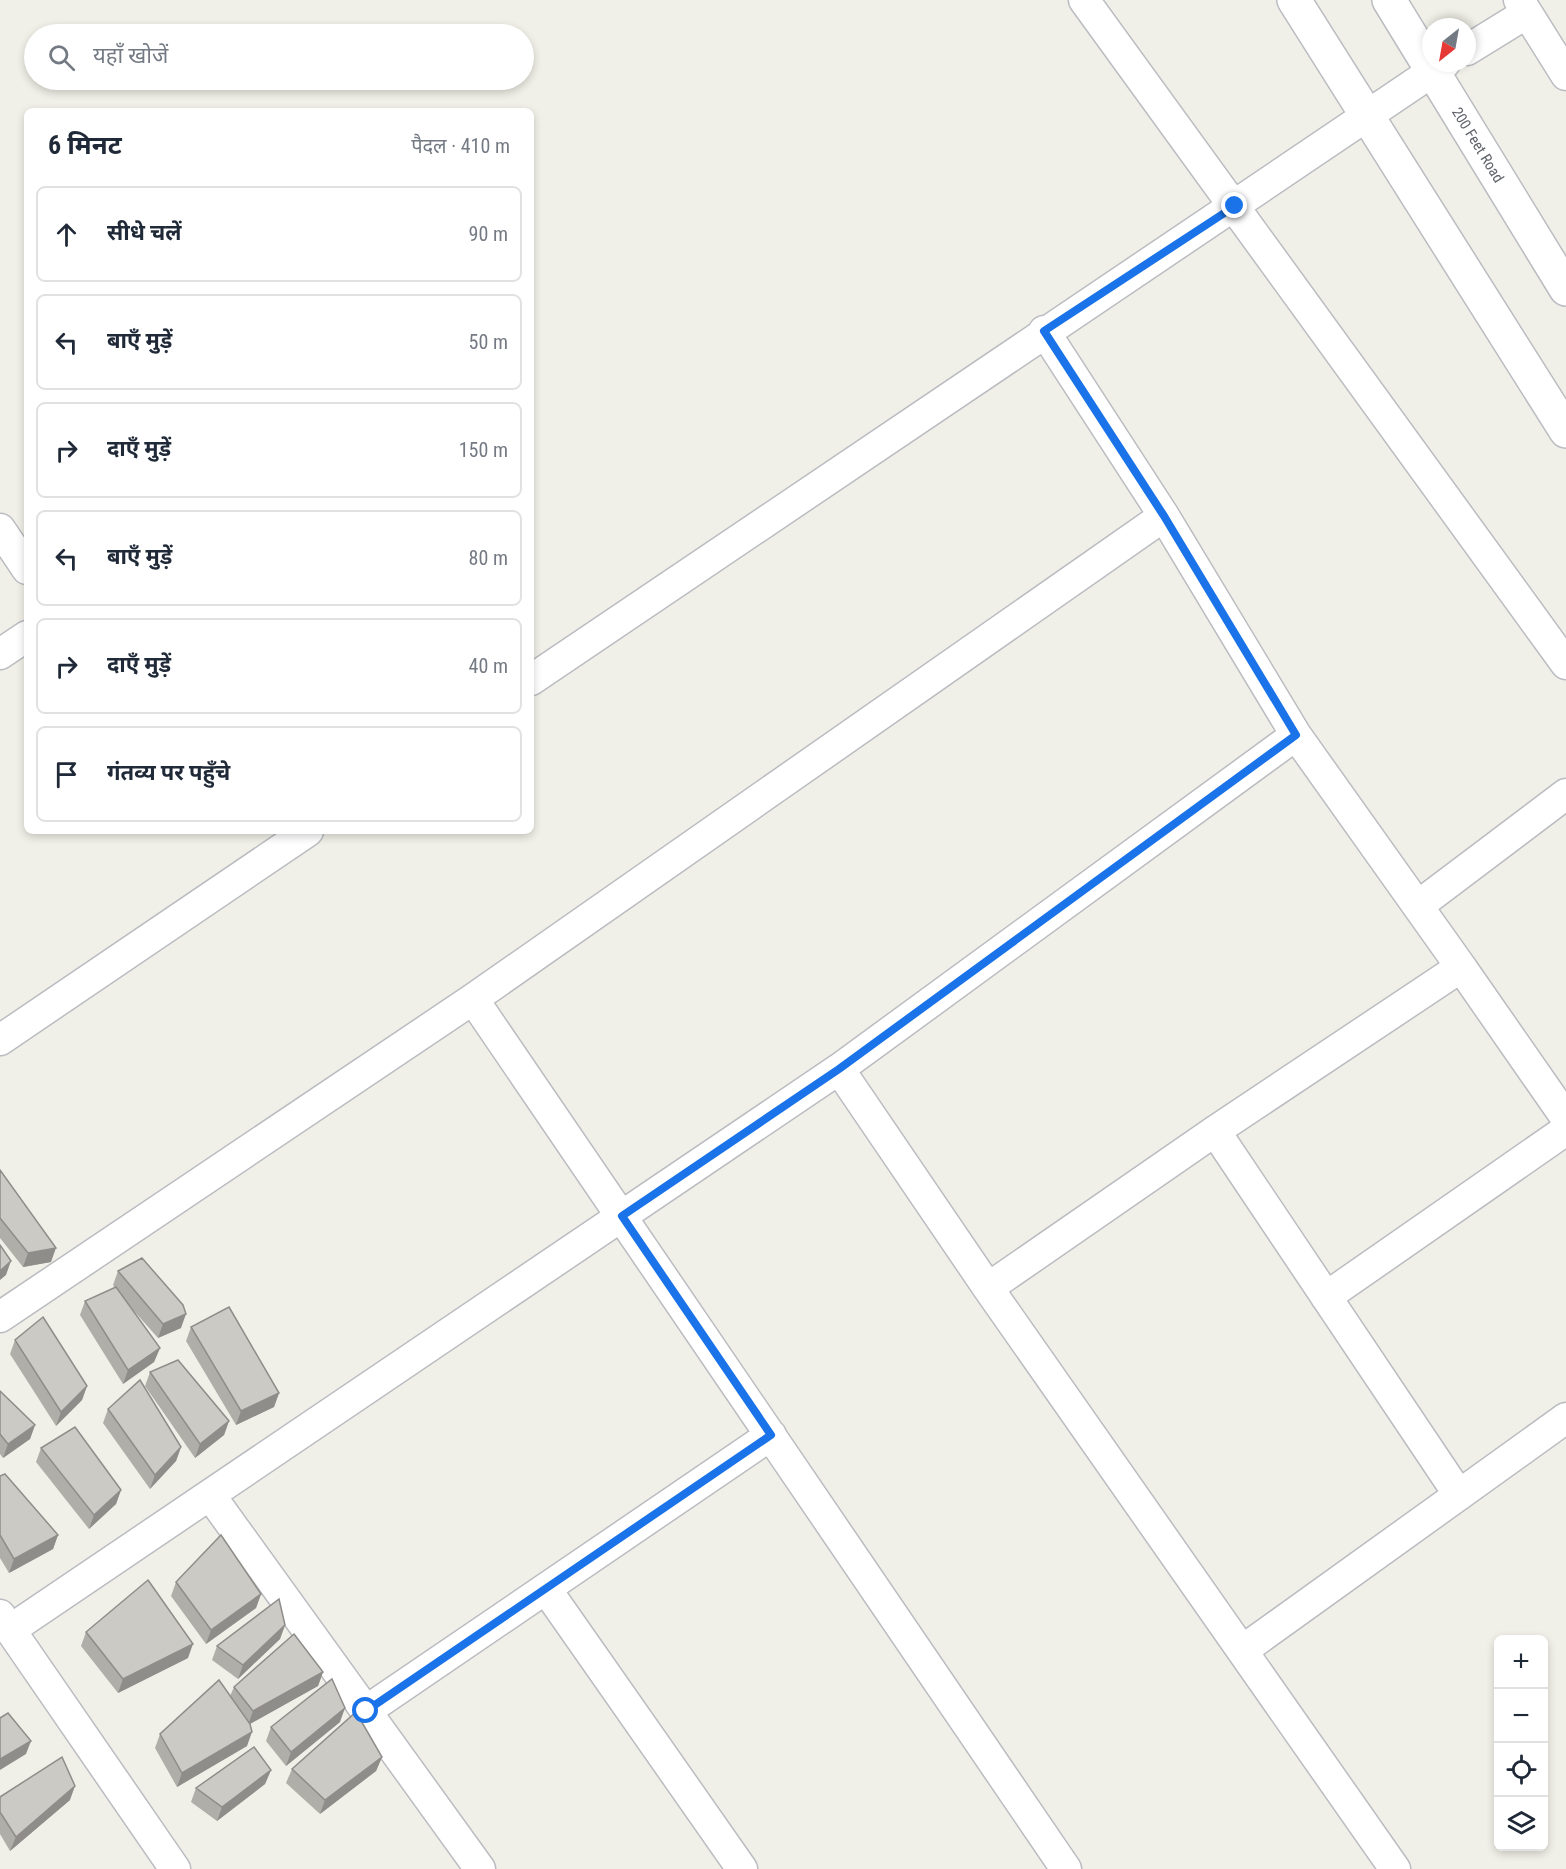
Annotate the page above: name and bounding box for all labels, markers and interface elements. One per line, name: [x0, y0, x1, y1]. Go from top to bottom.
north arrow: [1422, 18, 1476, 72]
search box: [24, 24, 534, 90]
icon: search: [45, 41, 78, 74]
text: यहाँ खोजें: [93, 43, 168, 68]
street label: 200 Feet Road: [1448, 104, 1508, 186]
text: 6 मिनट: [48, 130, 122, 160]
text: पैदल · 410 m: [411, 134, 510, 158]
route end: [1221, 192, 1247, 218]
icon: ahead: [50, 218, 83, 251]
text: सीधे चलें: [107, 220, 181, 245]
text: 90 m: [469, 222, 508, 246]
icon: left: [50, 326, 83, 359]
text: बाएँ मुड़ें: [107, 328, 172, 353]
text: 50 m: [469, 330, 508, 354]
icon: right: [50, 434, 83, 467]
text: दाएँ मुड़ें: [107, 436, 171, 461]
text: 150 m: [459, 438, 508, 462]
icon: left: [50, 542, 83, 575]
text: बाएँ मुड़ें: [107, 544, 172, 569]
text: 80 m: [469, 546, 508, 570]
icon: right: [50, 650, 83, 683]
text: दाएँ मुड़ें: [107, 652, 171, 677]
text: 40 m: [469, 654, 508, 678]
icon: arrive: [50, 758, 83, 791]
text: गंतव्य पर पहुँचे: [107, 760, 230, 785]
map controls: [1494, 1635, 1548, 1851]
button: +: [1494, 1635, 1548, 1689]
button: −: [1494, 1689, 1548, 1743]
route start: [352, 1697, 378, 1723]
button: locate: [1494, 1743, 1548, 1797]
button: layers: [1494, 1797, 1548, 1851]

